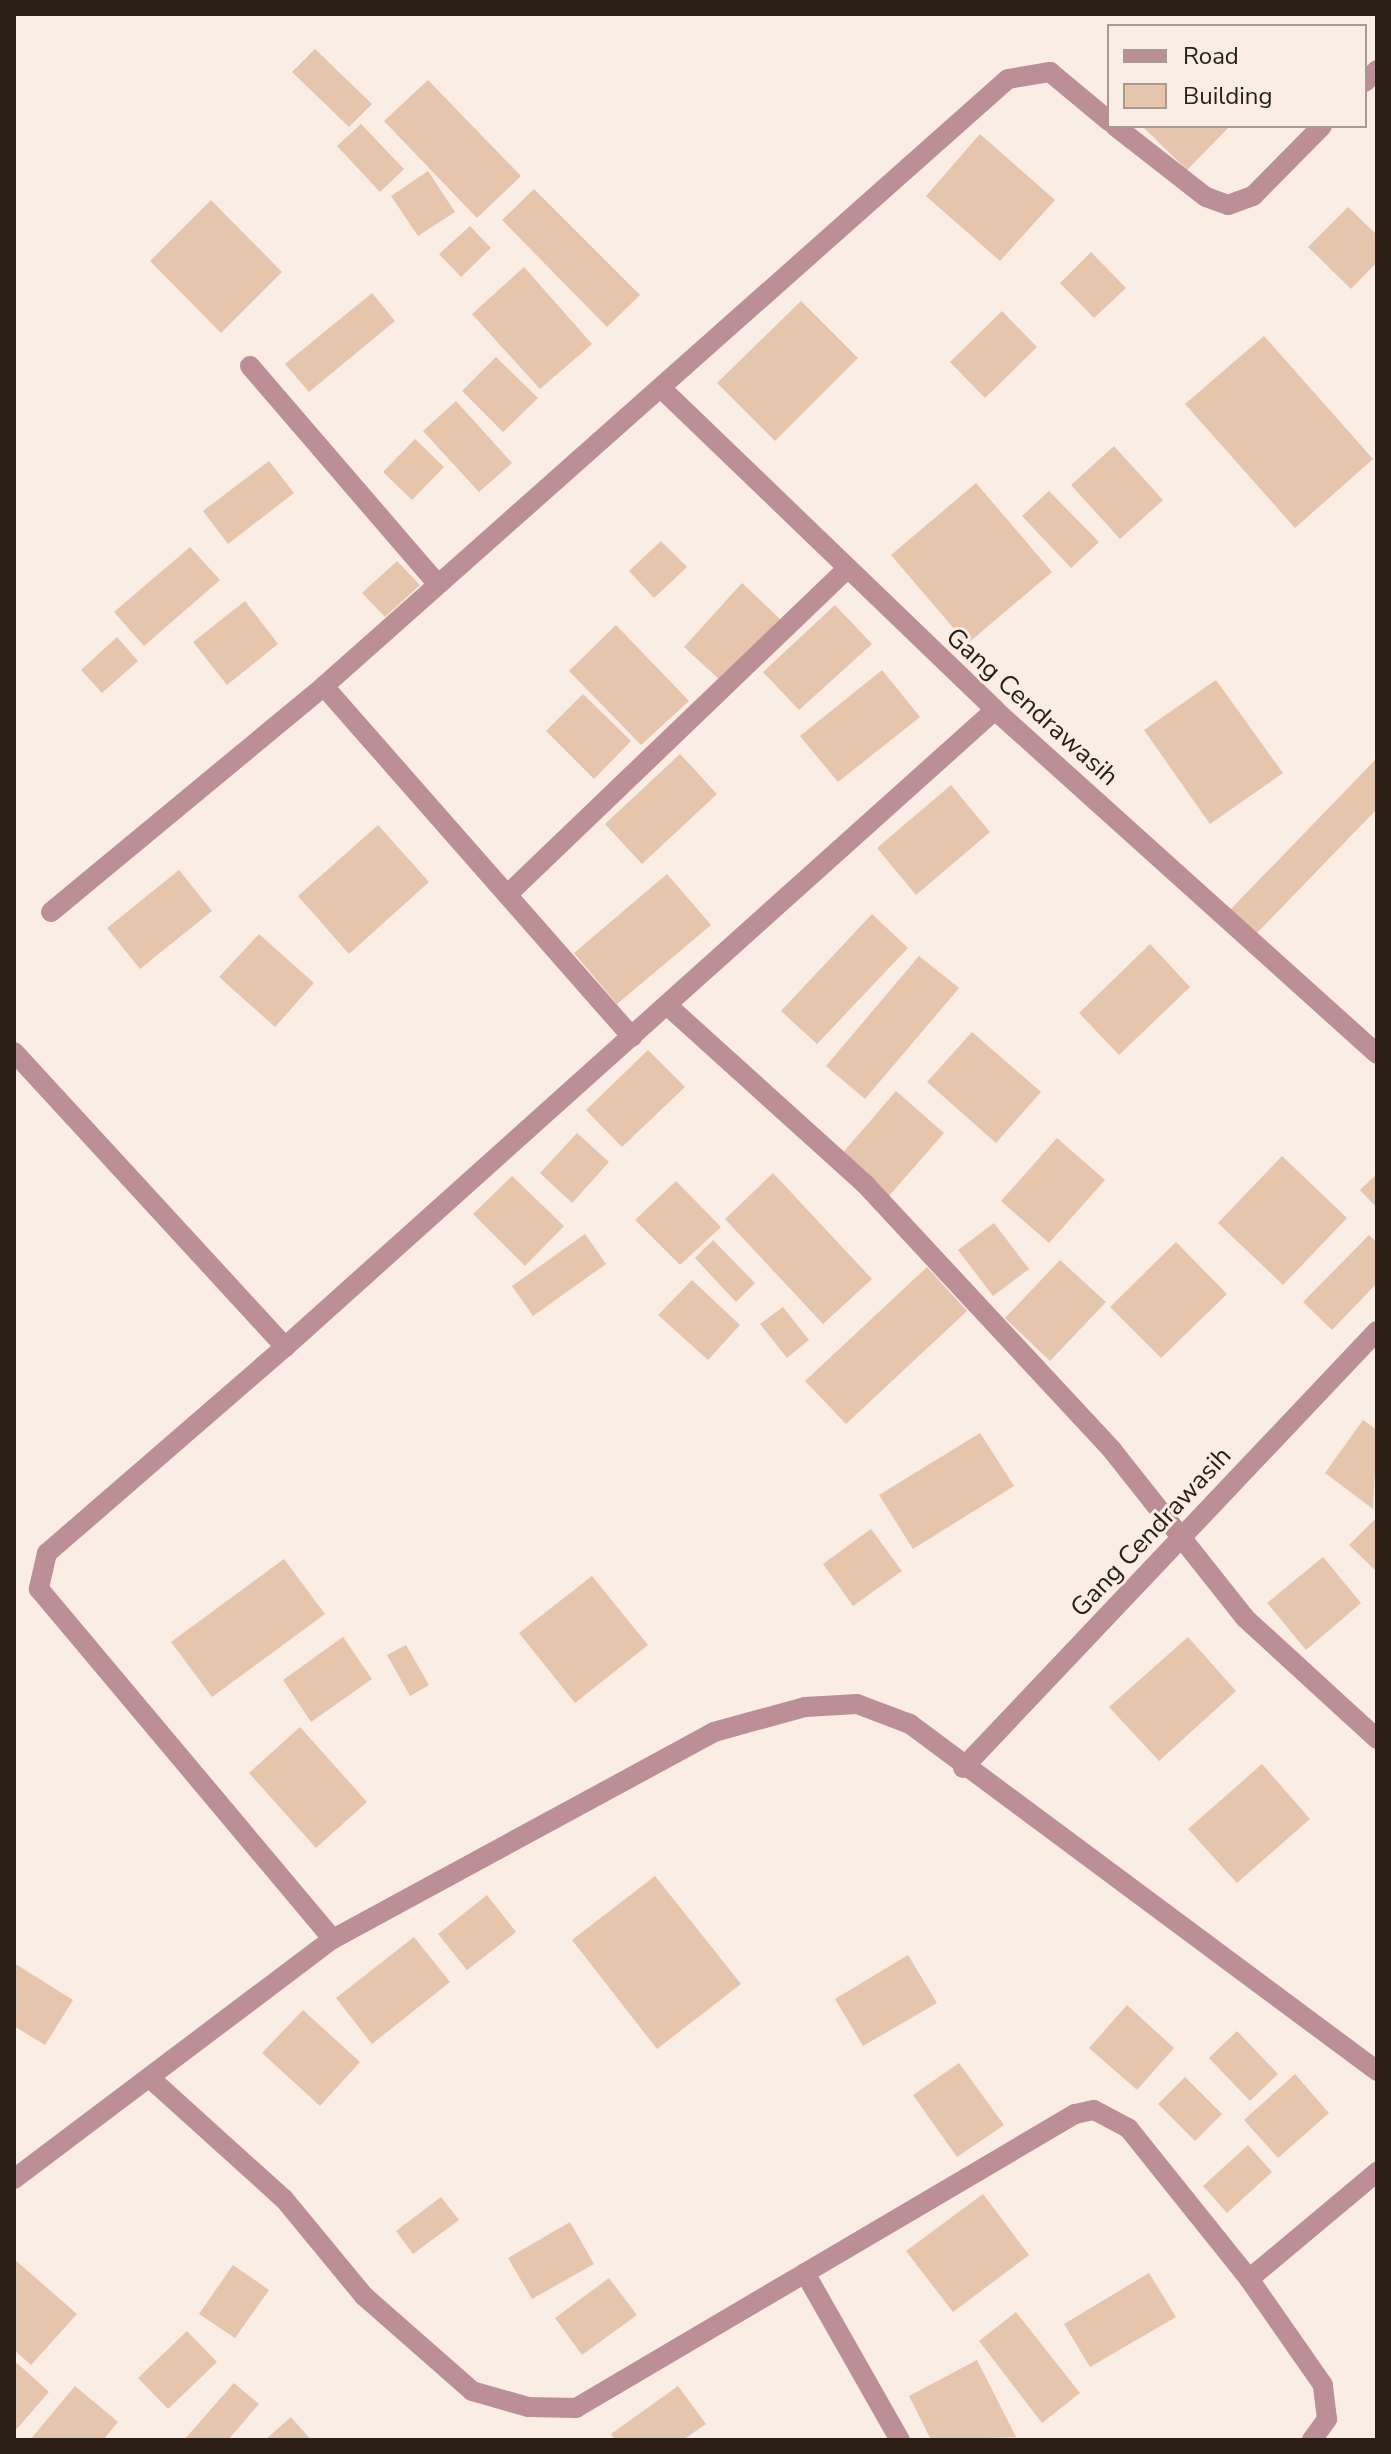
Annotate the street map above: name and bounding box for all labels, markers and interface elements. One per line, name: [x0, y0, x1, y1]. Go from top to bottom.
legend: [1107, 24, 1367, 128]
text: Road: [1183, 40, 1239, 72]
text: Building: [1183, 80, 1273, 112]
street label: Gang Cendrawasih: [939, 621, 1125, 793]
street label: Gang Cendrawasih: [1064, 1440, 1238, 1624]

